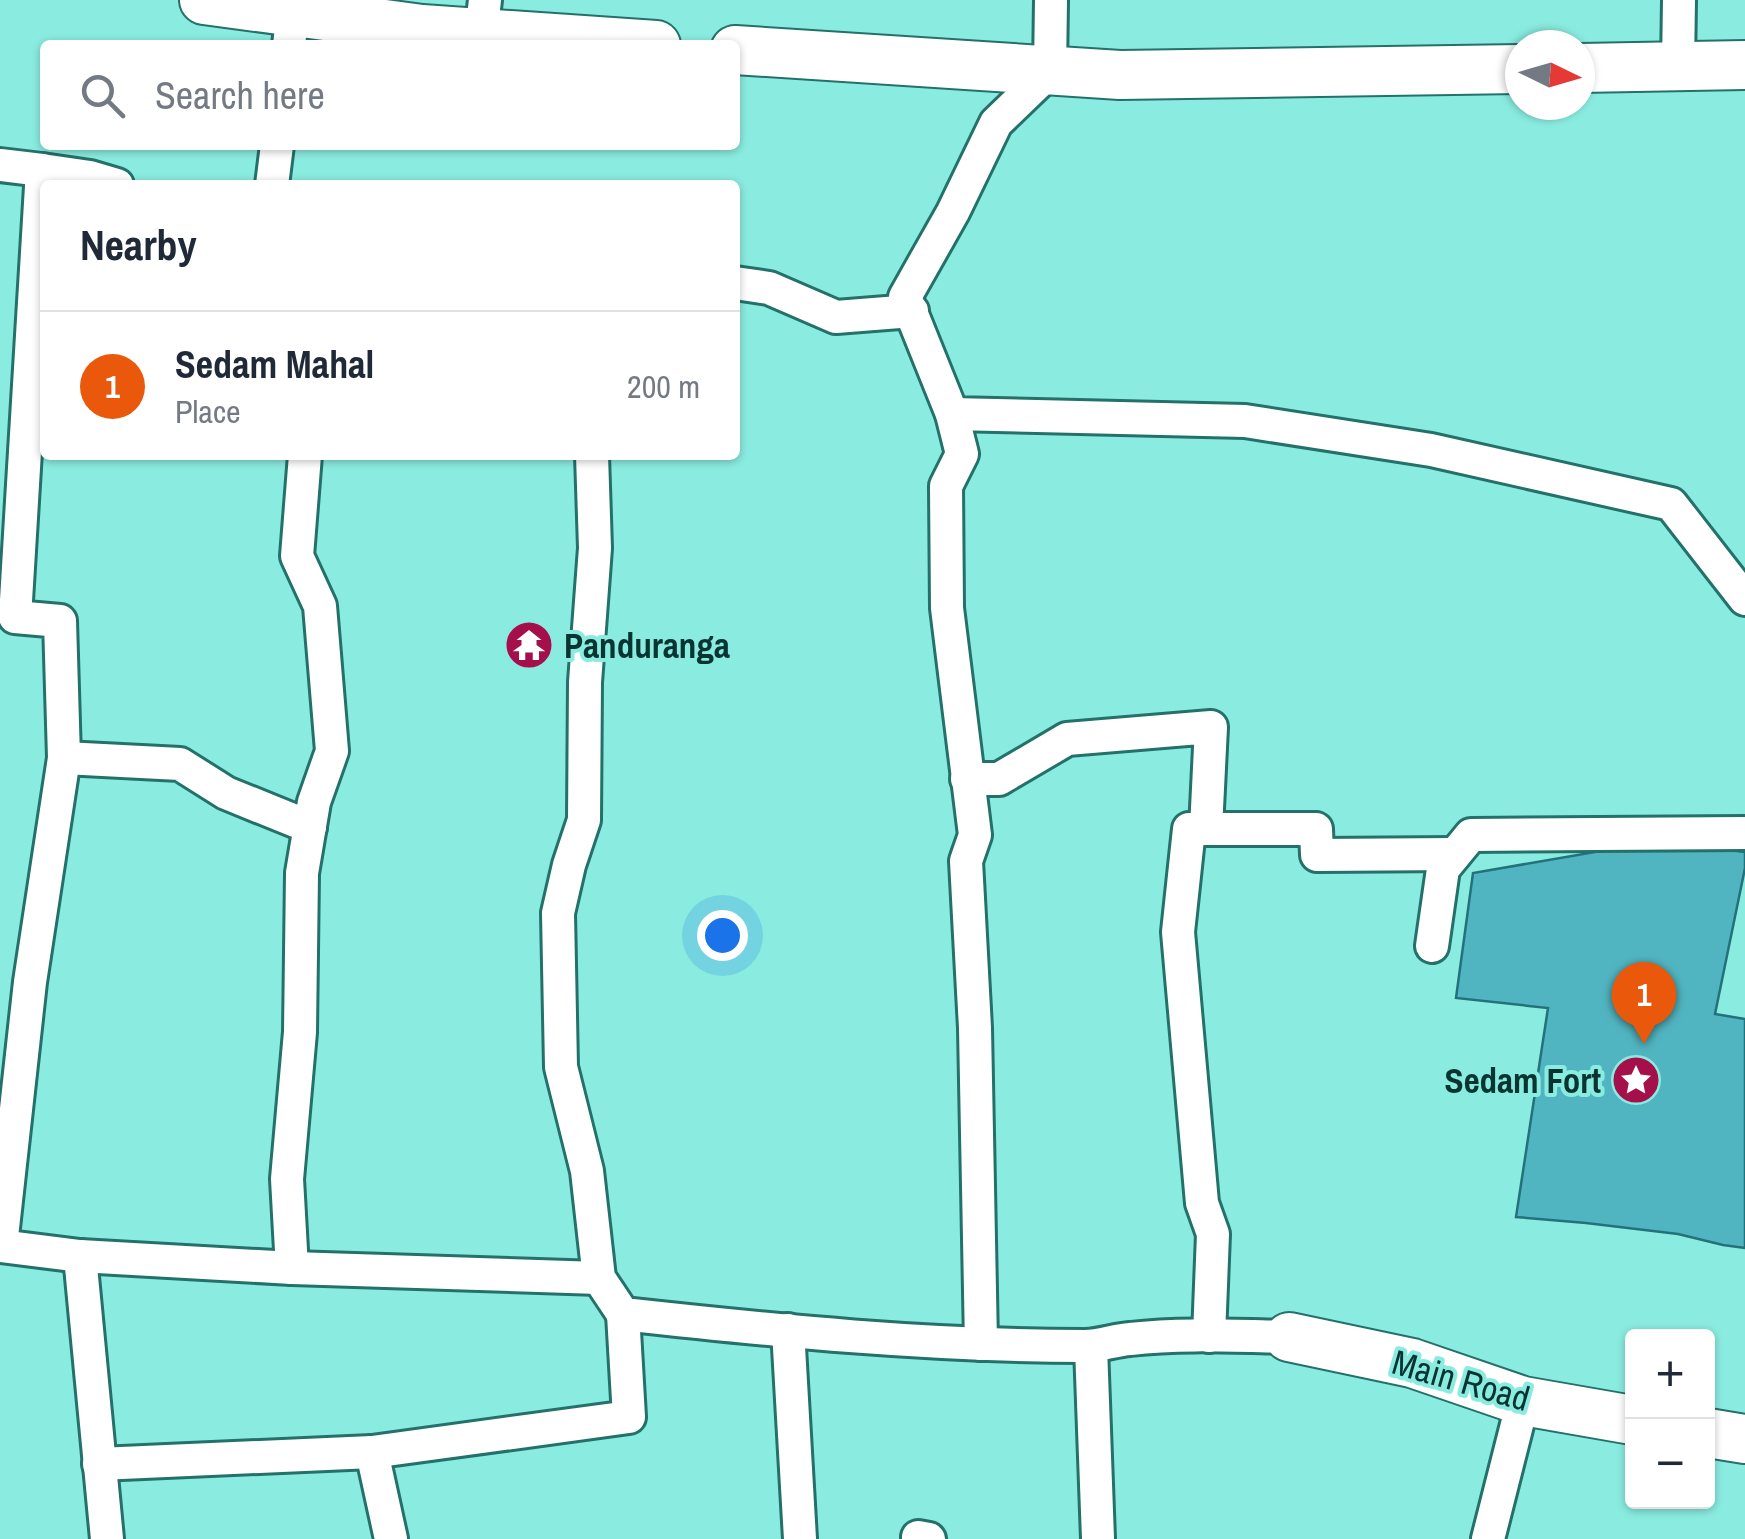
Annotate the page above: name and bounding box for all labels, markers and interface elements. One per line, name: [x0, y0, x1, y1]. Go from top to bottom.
north arrow: [1505, 30, 1595, 120]
search box: [40, 40, 740, 150]
icon: search: [75, 68, 130, 123]
text: Search here: [155, 70, 325, 121]
text: Nearby: [80, 217, 197, 273]
text: Sedam Mahal: [175, 339, 374, 390]
text: 1: [105, 365, 120, 408]
text: 200 m: [627, 365, 700, 408]
text: Place: [175, 390, 241, 433]
temple icon: Panduranga: [503, 619, 555, 671]
place label: Panduranga: [564, 622, 730, 669]
your location: [697, 910, 748, 961]
pin: 1: [1612, 962, 1676, 1044]
place icon: Sedam Fort: [1610, 1054, 1662, 1106]
place label: Sedam Fort: [1445, 1057, 1601, 1104]
map controls: [1625, 1329, 1715, 1509]
button: +: [1625, 1329, 1715, 1419]
street label: Main Road: [1387, 1338, 1535, 1422]
button: −: [1625, 1419, 1715, 1509]

